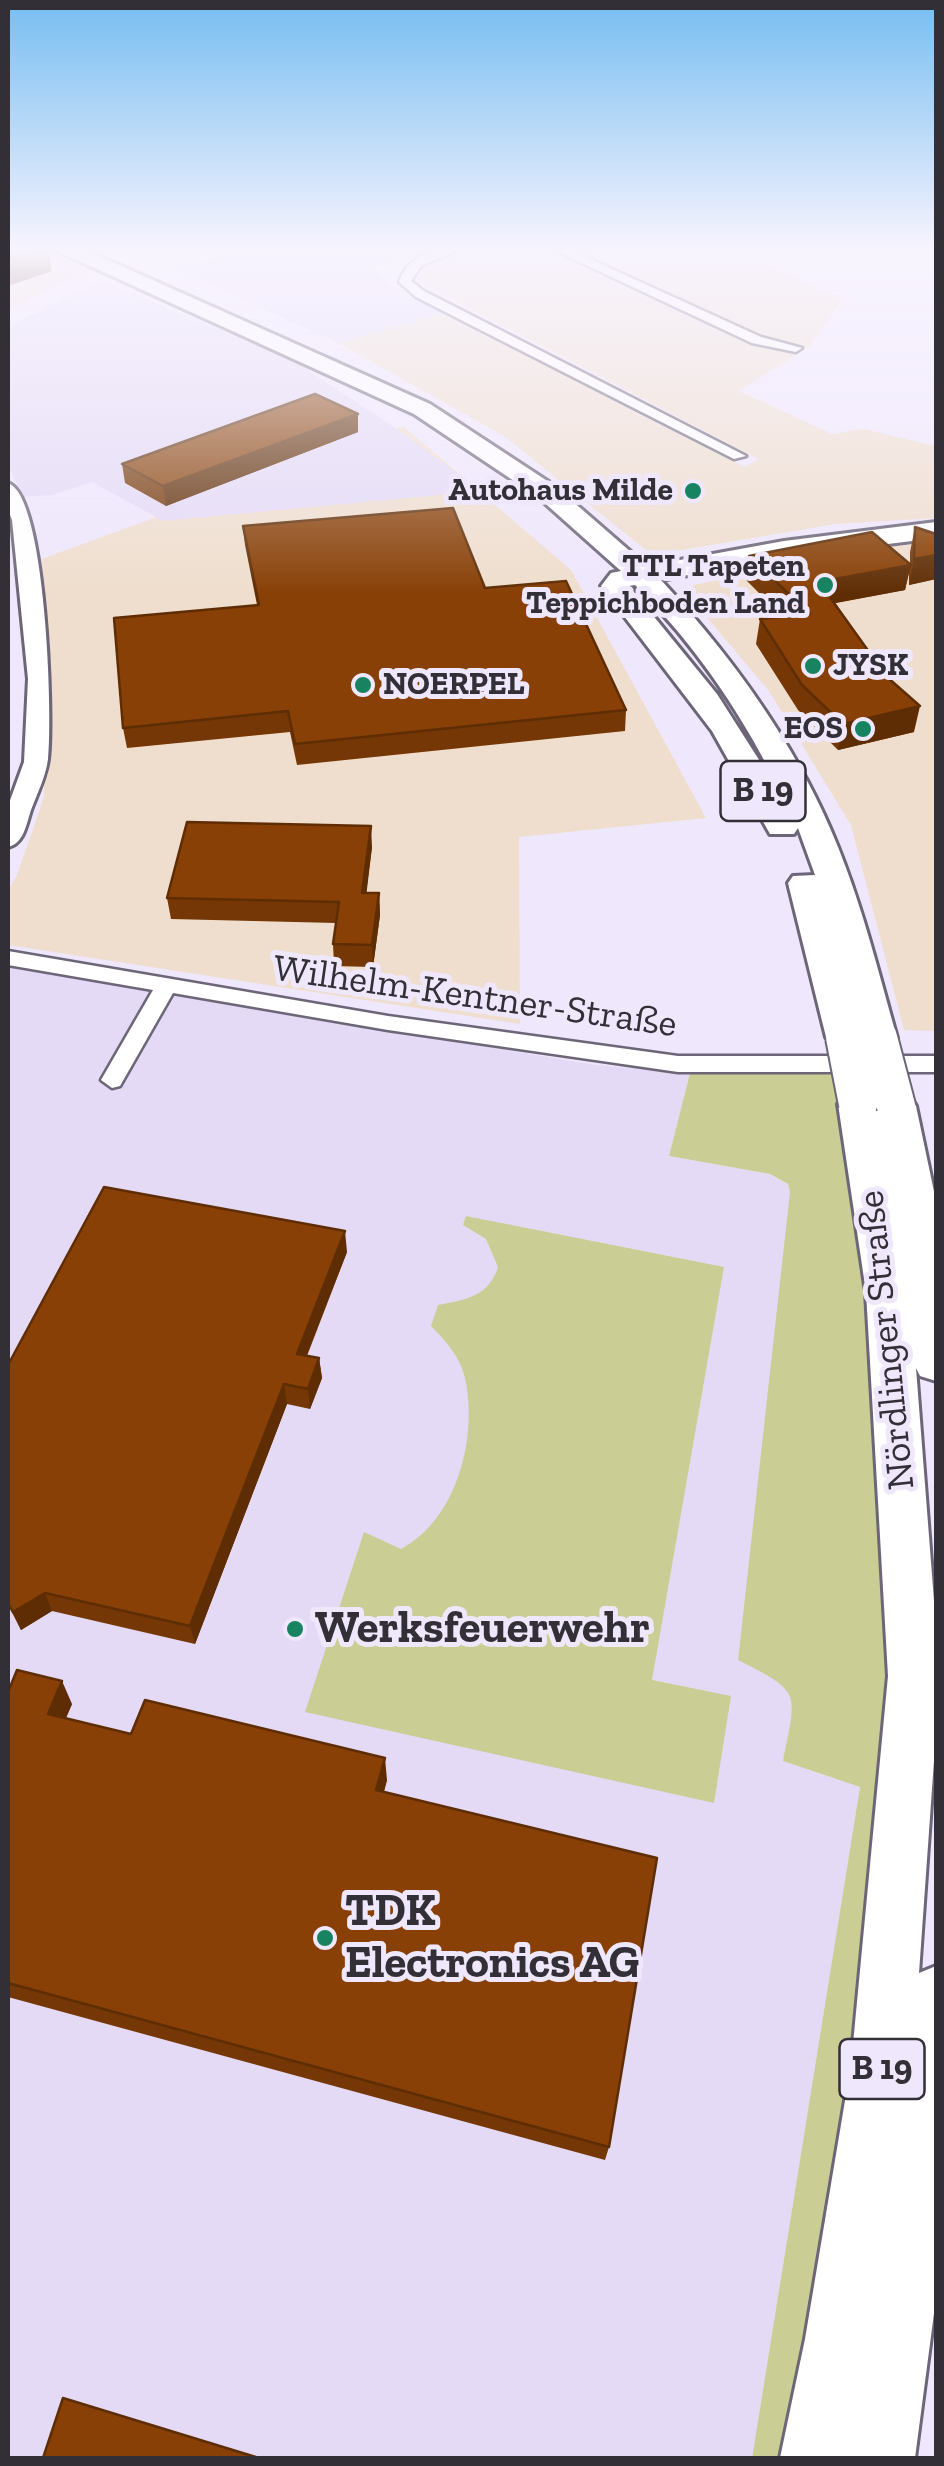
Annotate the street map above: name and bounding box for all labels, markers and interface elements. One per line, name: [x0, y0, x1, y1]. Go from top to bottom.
place label: Autohaus Milde: [448, 472, 673, 510]
marker: Autohaus Milde: [682, 480, 704, 502]
place label: TTL Tapeten Teppichboden Land: [526, 548, 805, 623]
marker: TTL Tapeten Teppichboden Land: [814, 574, 836, 596]
place label: JYSK: [833, 647, 908, 685]
marker: JYSK: [802, 655, 824, 677]
place label: NOERPEL: [383, 666, 525, 704]
marker: NOERPEL: [352, 674, 374, 696]
place label: EOS: [783, 710, 843, 748]
marker: EOS: [852, 718, 874, 740]
road number: B 19: [720, 761, 806, 821]
street label: Wilhelm-Kentner-Straße: [270, 946, 680, 1048]
street label: Nördlinger Straße: [849, 1188, 925, 1492]
place label: Werksfeuerwehr: [315, 1602, 650, 1656]
marker: Werksfeuerwehr: [284, 1618, 306, 1640]
place label: TDK Electronics AG: [345, 1885, 640, 1991]
marker: TDK Electronics AG: [314, 1927, 336, 1949]
road number: B 19: [840, 2039, 924, 2099]

